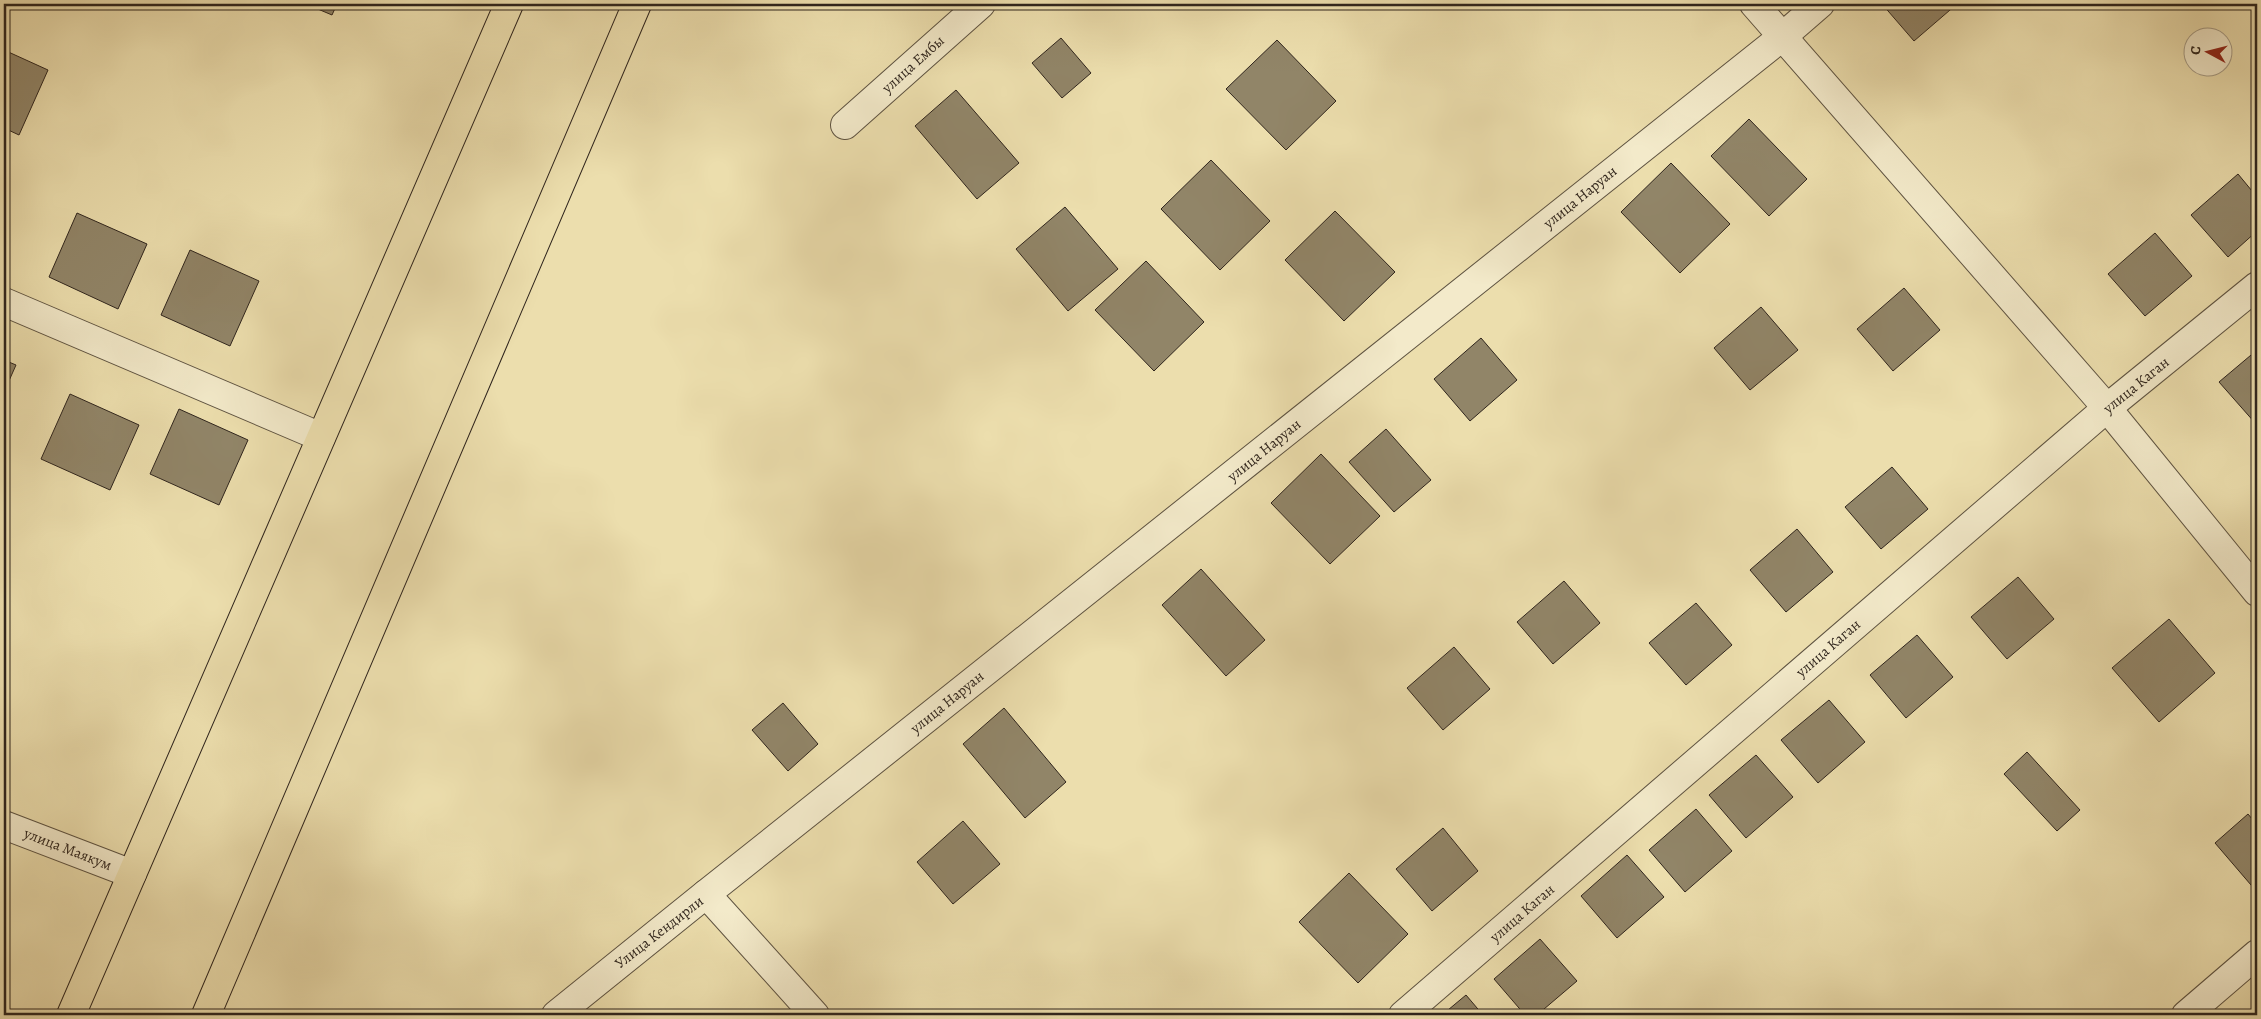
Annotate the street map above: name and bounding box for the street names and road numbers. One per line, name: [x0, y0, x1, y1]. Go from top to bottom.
street label: улица Ембы: [877, 31, 949, 98]
street label: улица Наруан: [1538, 161, 1621, 233]
street label: улица Каган: [2098, 352, 2173, 418]
street label: улица Наруан: [1222, 414, 1305, 486]
street label: улица Каган: [1791, 614, 1865, 682]
street label: улица Наруан: [905, 666, 988, 738]
street label: улица Маякум: [20, 823, 115, 875]
street label: улица Каган: [1485, 879, 1559, 947]
street label: Улица Кендирли: [611, 891, 708, 973]

